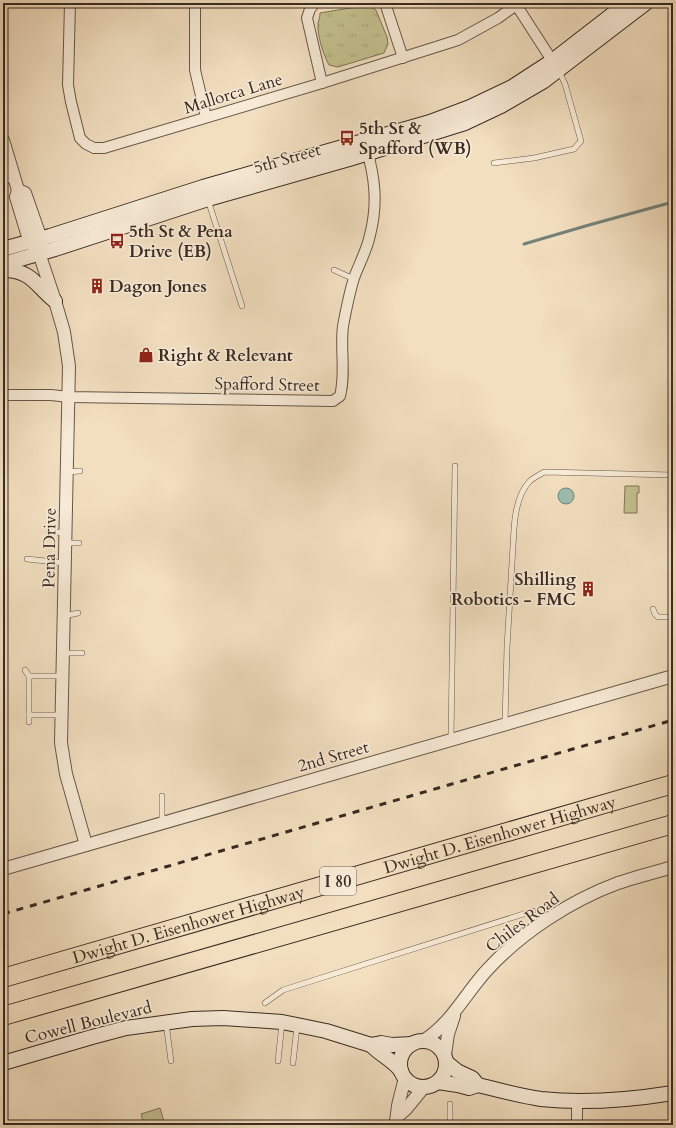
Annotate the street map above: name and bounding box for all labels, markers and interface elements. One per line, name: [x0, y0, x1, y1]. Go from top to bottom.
street label: Mallorca Lane: [181, 68, 285, 119]
place label: 5th St & Spafford (WB): [359, 117, 471, 160]
bus stop icon: 5th St & Spafford (WB): [338, 129, 356, 147]
street label: 5th Street: [251, 138, 324, 179]
place label: 5th St & Pena Drive (EB): [129, 220, 233, 263]
bus stop icon: 5th St & Pena Drive (EB): [108, 232, 126, 250]
place label: Dagon Jones: [109, 275, 207, 298]
building icon: Dagon Jones: [88, 277, 106, 295]
place label: Right & Relevant: [158, 344, 293, 367]
shop icon: Right & Relevant: [137, 346, 155, 364]
street label: Spafford Street: [214, 372, 320, 397]
street label: Pena Drive: [37, 508, 62, 588]
place label: Shilling Robotics - FMC: [451, 568, 577, 611]
building icon: Shilling Robotics - FMC: [579, 580, 597, 598]
street label: 2nd Street: [295, 735, 372, 778]
street label: Dwight D. Eisenhower Highway: [381, 790, 619, 879]
road number: I 80: [320, 867, 356, 895]
street label: Dwight D. Eisenhower Highway: [70, 880, 307, 969]
street label: Chiles Road: [481, 887, 564, 958]
street label: Cowell Boulevard: [22, 996, 154, 1049]

